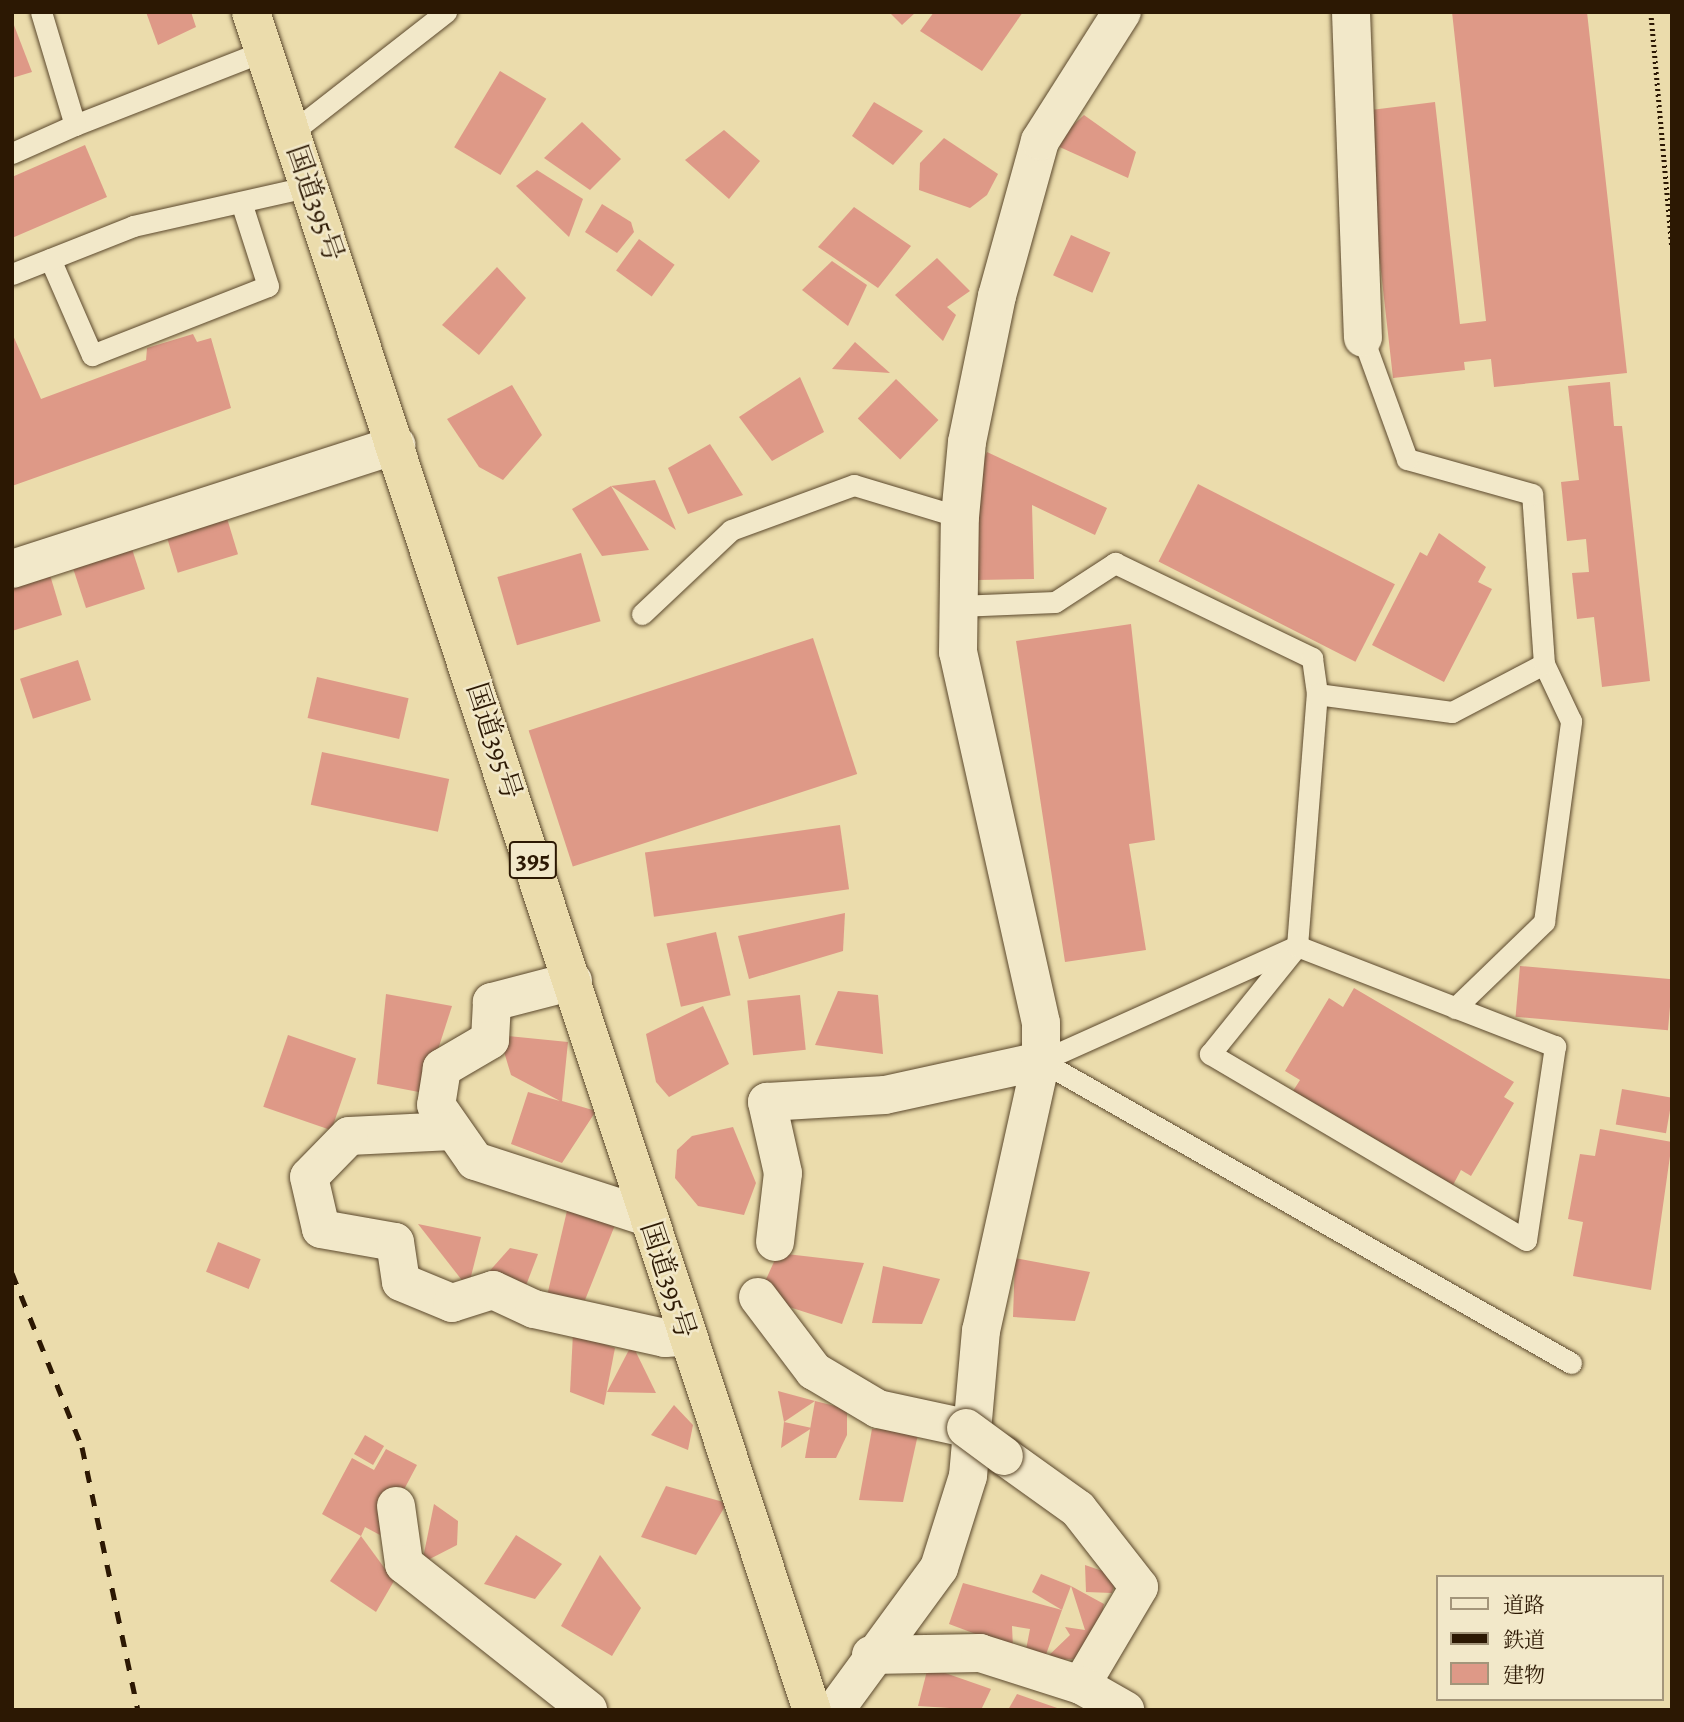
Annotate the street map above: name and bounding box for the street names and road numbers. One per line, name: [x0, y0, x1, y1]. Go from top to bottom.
street label: 国道395号: [280, 141, 350, 265]
street label: 国道395号: [459, 679, 529, 803]
road number: 395: [508, 838, 558, 882]
street label: 国道395号: [633, 1218, 703, 1342]

